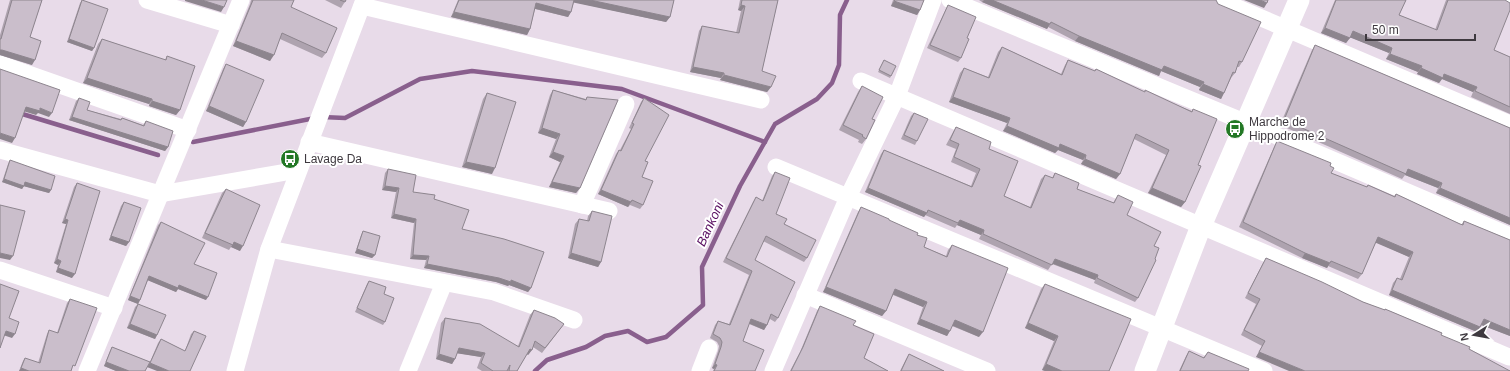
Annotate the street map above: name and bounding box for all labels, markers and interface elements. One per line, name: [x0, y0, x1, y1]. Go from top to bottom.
scale bar: [1366, 16, 1475, 42]
text: 50 m: [1372, 23, 1399, 37]
place label: Marche de Hippodrome 2: [1249, 115, 1325, 143]
bus stop icon: Marche de Hippodrome 2: [1224, 118, 1246, 140]
bus stop icon: Lavage Da: [279, 148, 301, 170]
place label: Lavage Da: [304, 152, 362, 166]
water label: Bankoni: [693, 199, 727, 248]
north arrow: [1454, 315, 1494, 355]
text: N: [1458, 332, 1471, 342]

